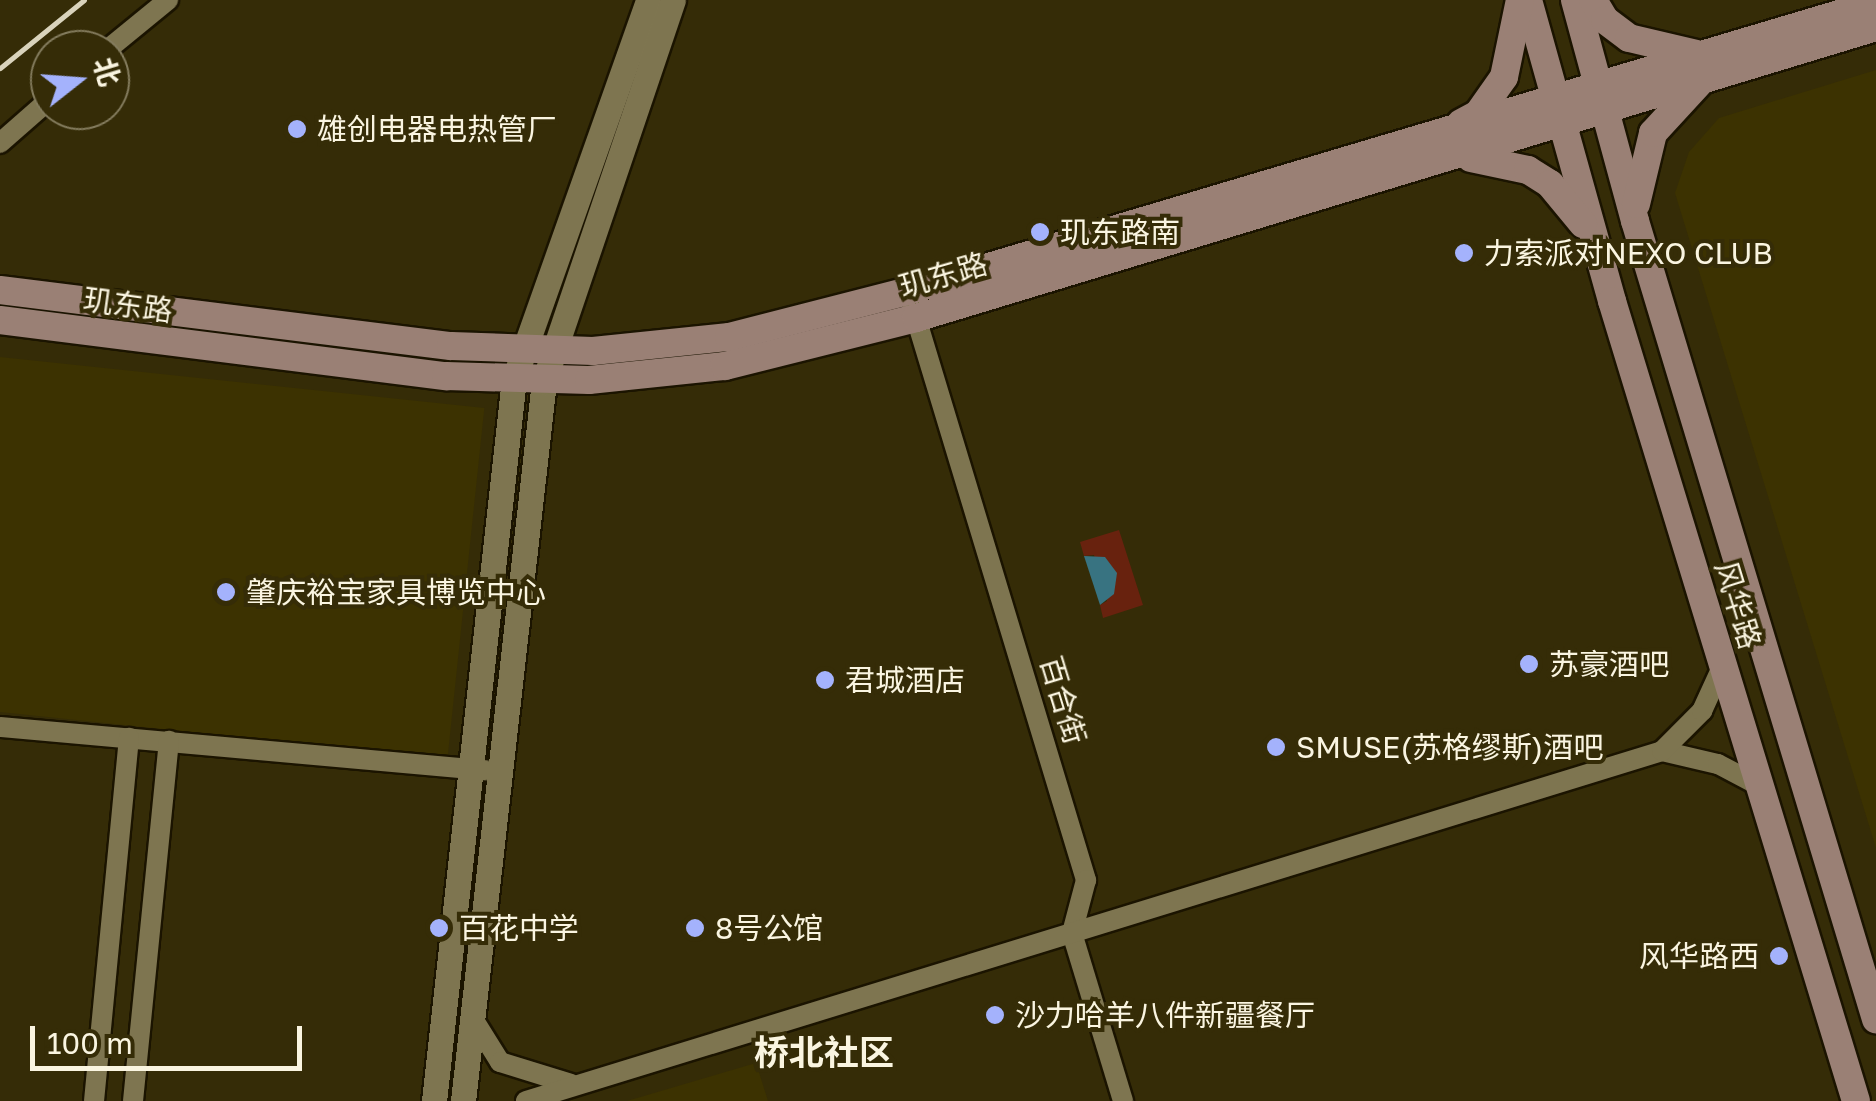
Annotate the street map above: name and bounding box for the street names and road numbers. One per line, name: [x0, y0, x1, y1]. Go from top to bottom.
street label: 玑东路: [895, 245, 991, 305]
street label: 玑东路: [81, 281, 175, 329]
street label: 风华路: [1708, 557, 1768, 653]
street label: 百合街: [1033, 652, 1093, 748]

